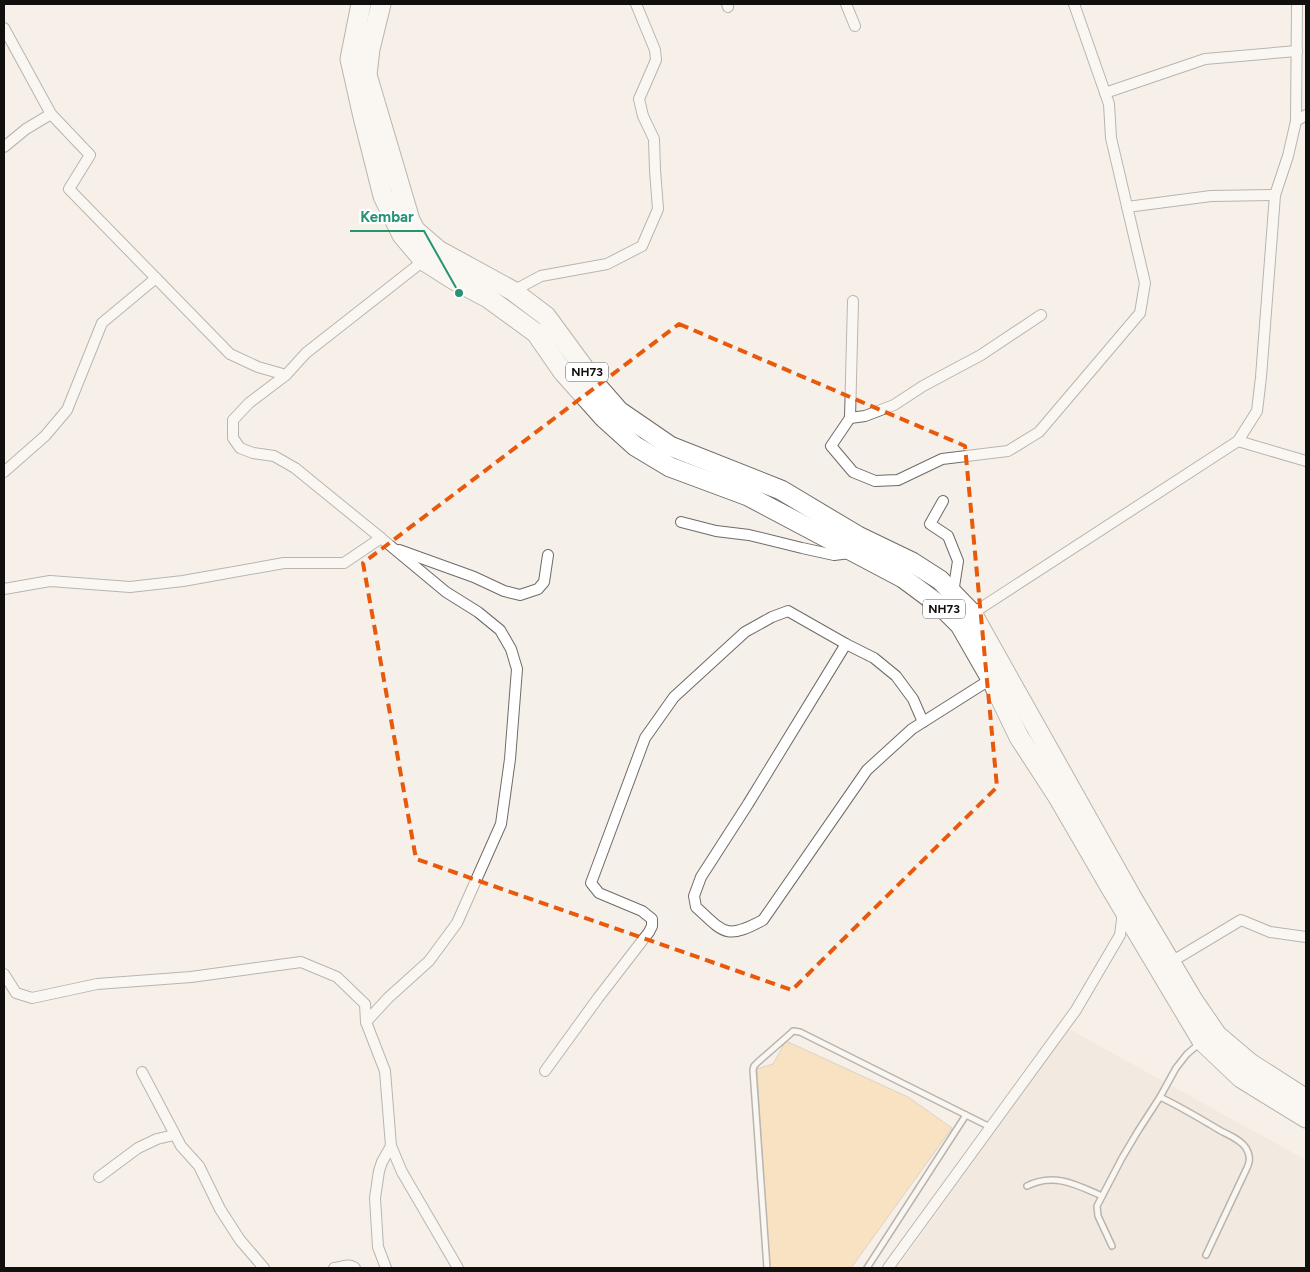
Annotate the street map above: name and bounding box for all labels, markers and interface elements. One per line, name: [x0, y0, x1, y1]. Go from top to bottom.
callout: Kembar: [350, 201, 424, 231]
text: Kembar: [360, 208, 414, 226]
road number: NH73: [566, 362, 608, 382]
road number: NH73: [923, 600, 965, 618]

